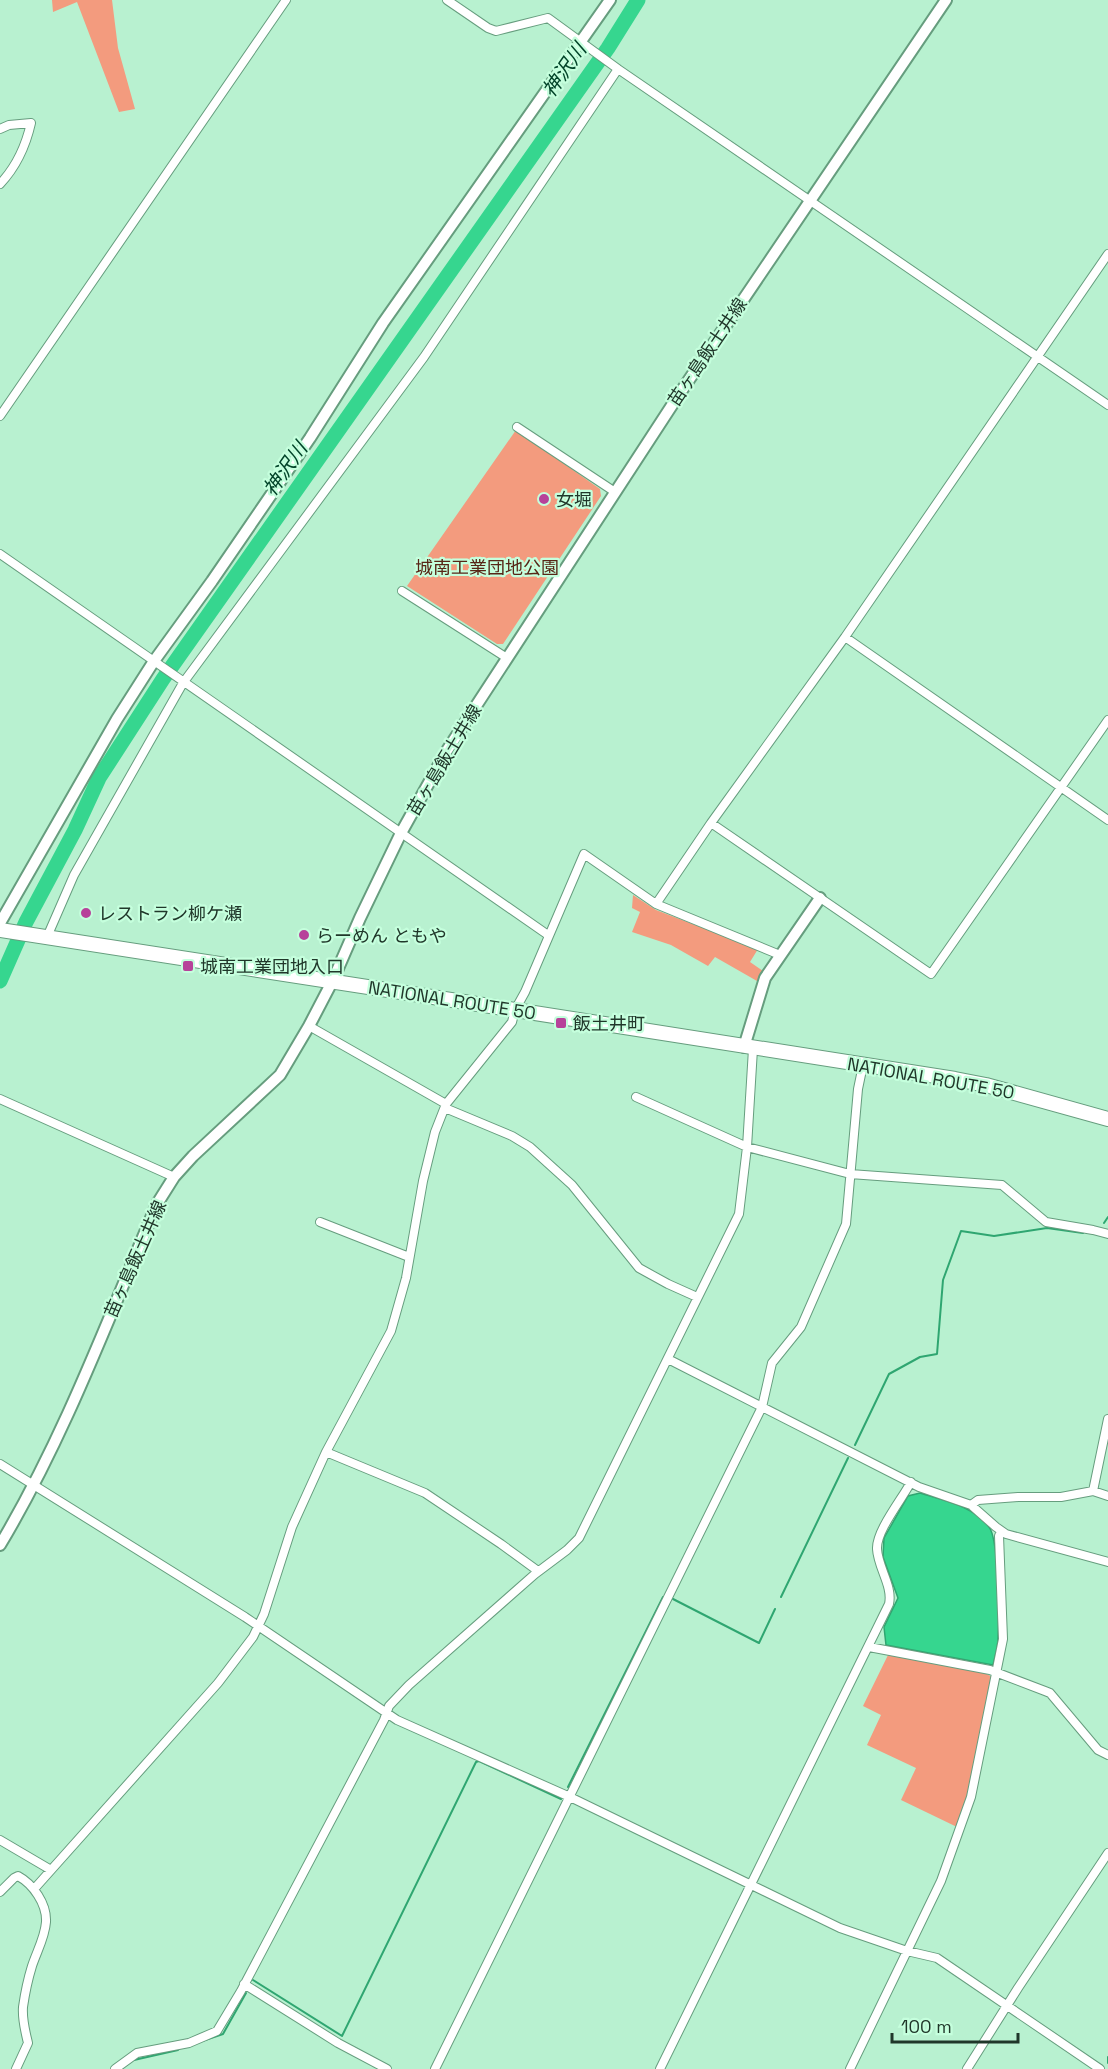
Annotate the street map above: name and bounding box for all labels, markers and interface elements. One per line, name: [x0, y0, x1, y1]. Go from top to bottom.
water label: 神沢川: [536, 36, 593, 102]
street label: 苗ヶ島飯土井線: [662, 293, 752, 411]
water label: 神沢川: [257, 435, 314, 501]
place label: 女堀: [556, 488, 592, 511]
marker: 女堀: [537, 492, 551, 506]
park label: 城南工業団地公園: [415, 556, 559, 579]
street label: 苗ヶ島飯土井線: [402, 700, 486, 820]
place label: レストラン柳ケ瀬: [98, 902, 242, 925]
marker: レストラン柳ケ瀬: [79, 906, 93, 920]
place label: らーめん ともや: [316, 924, 447, 947]
marker: らーめん ともや: [297, 928, 311, 942]
place label: 城南工業団地入口: [200, 955, 344, 978]
marker: 城南工業団地入口: [181, 959, 195, 973]
street label: NATIONAL ROUTE 50: [367, 975, 537, 1025]
place label: 飯土井町: [573, 1012, 645, 1035]
marker: 飯土井町: [554, 1016, 568, 1030]
street label: NATIONAL ROUTE 50: [846, 1052, 1016, 1104]
street label: 苗ヶ島飯土井線: [99, 1197, 171, 1321]
scale bar: [892, 2006, 1018, 2044]
text: 100 m: [901, 2015, 952, 2038]

